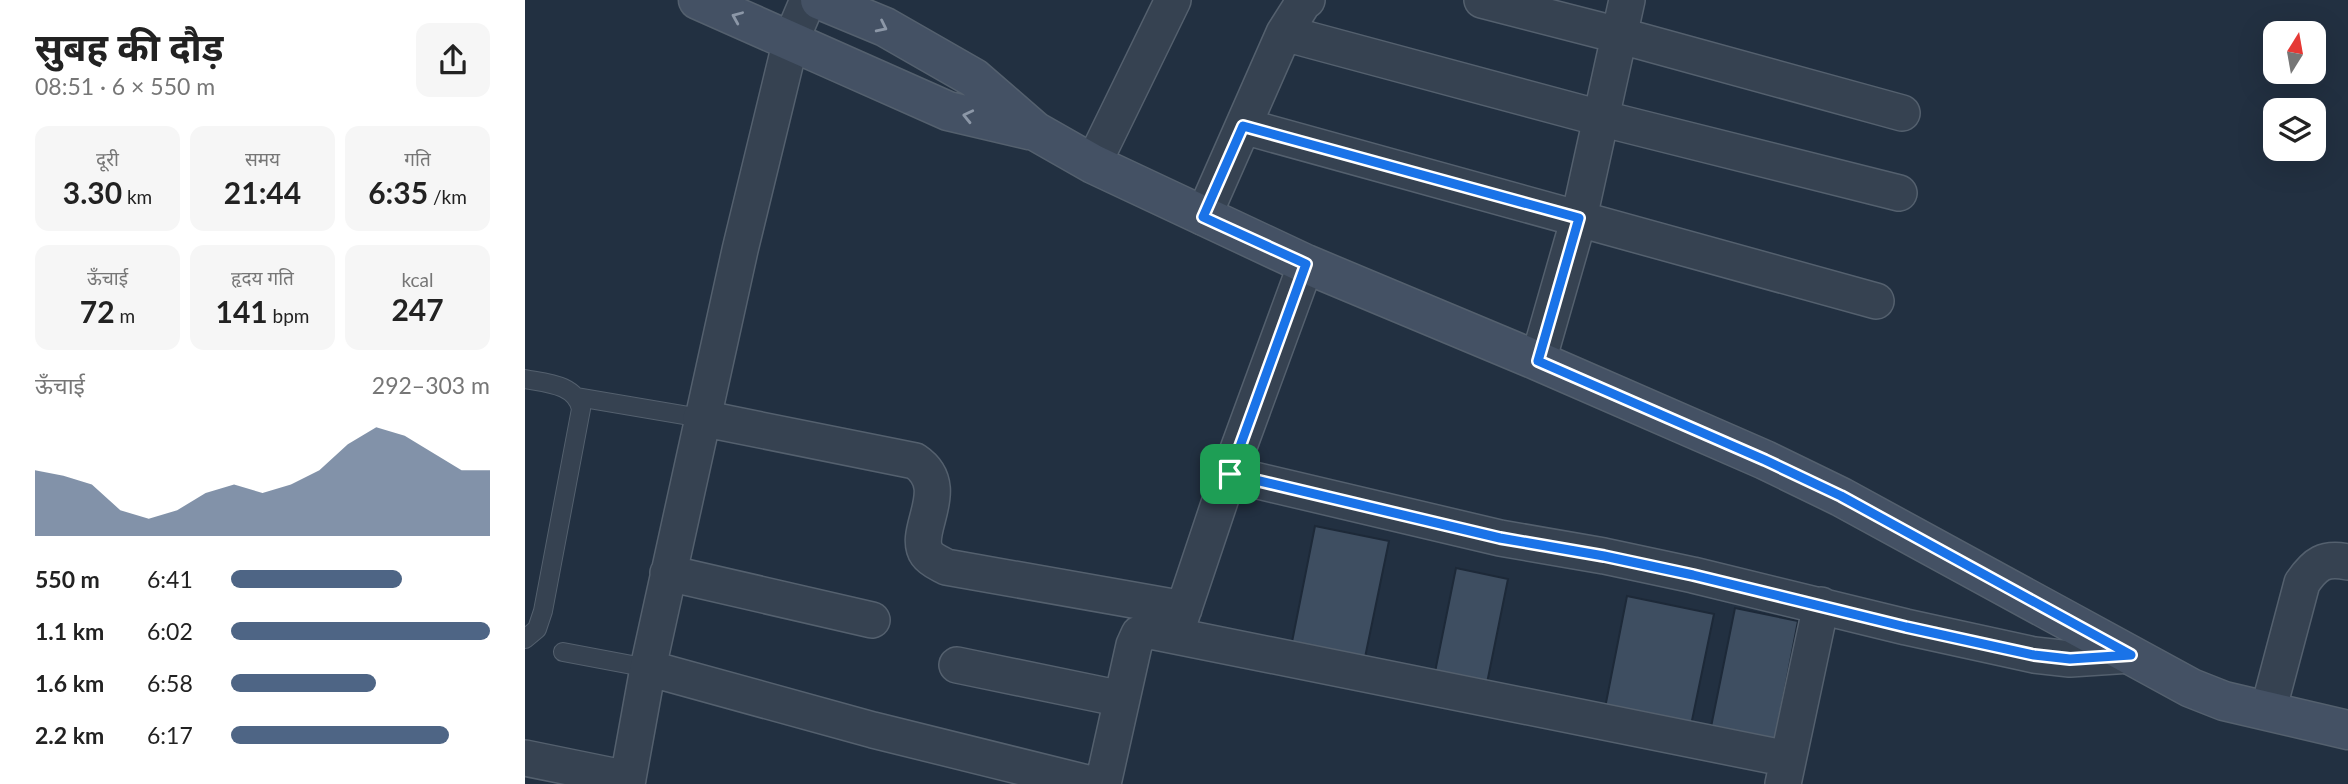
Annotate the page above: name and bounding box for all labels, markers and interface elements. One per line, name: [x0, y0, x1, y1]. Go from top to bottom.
one-way arrow: [732, 11, 744, 25]
one-way arrow: [875, 19, 887, 33]
north arrow: [2263, 21, 2326, 84]
map controls: [2263, 21, 2326, 161]
text: सुबह की दौड़: [35, 23, 223, 69]
button: share: [416, 23, 490, 97]
text: 08:51 · 6 × 550 m: [35, 72, 215, 100]
button: layers: [2263, 98, 2326, 161]
one-way arrow: [962, 110, 974, 124]
text: दूरी: [96, 147, 119, 170]
text: समय: [245, 147, 280, 170]
text: गति: [404, 147, 431, 170]
text: 3.30: [63, 174, 122, 210]
text: 21:44: [224, 174, 301, 210]
text: 6:35: [368, 174, 428, 210]
text: km: [122, 185, 152, 208]
text: /km: [428, 185, 467, 208]
text: ऊँचाई: [87, 266, 128, 289]
text: हृदय गति: [231, 266, 294, 289]
text: kcal: [401, 268, 434, 291]
text: 247: [391, 291, 444, 327]
text: 72: [80, 293, 115, 329]
text: 141: [216, 293, 268, 329]
text: m: [115, 304, 135, 327]
text: bpm: [268, 304, 309, 327]
text: ऊँचाई: [35, 371, 85, 399]
text: 292–303 m: [372, 371, 490, 399]
pin: [1200, 444, 1260, 504]
icon: arrive: [1211, 455, 1249, 493]
text: 550 m: [35, 565, 100, 593]
text: 6:41: [147, 565, 193, 593]
text: 1.1 km: [35, 617, 104, 645]
text: 6:02: [147, 617, 193, 645]
text: 1.6 km: [35, 669, 104, 697]
text: 6:58: [147, 669, 193, 697]
text: 2.2 km: [35, 721, 104, 749]
text: 6:17: [147, 721, 193, 749]

